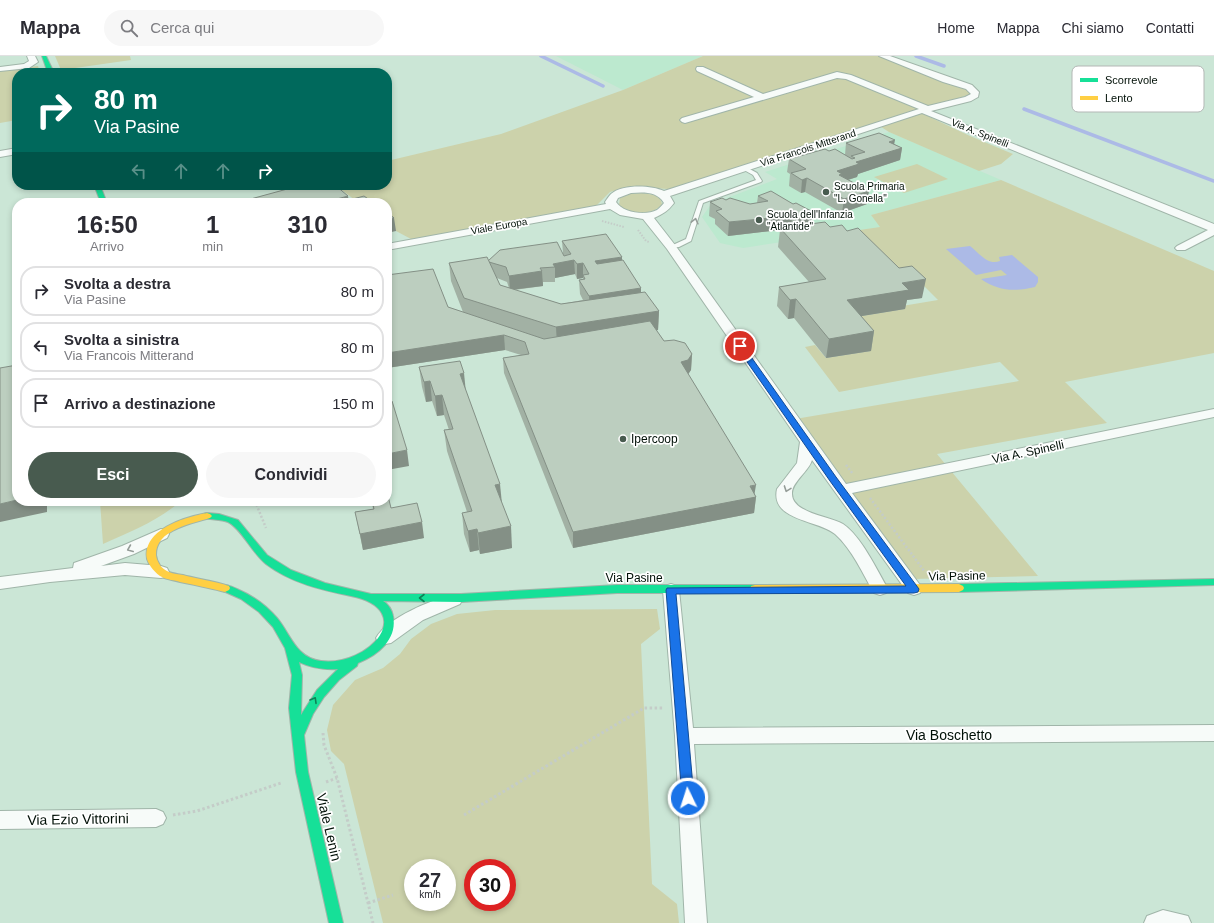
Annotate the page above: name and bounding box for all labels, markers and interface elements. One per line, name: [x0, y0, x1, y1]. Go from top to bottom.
search box: [104, 10, 384, 46]
text: Mappa: [20, 17, 80, 38]
icon: search: [118, 17, 140, 39]
text: Cerca qui: [150, 19, 214, 36]
text: Home: [937, 20, 975, 36]
text: Mappa: [997, 20, 1040, 36]
text: Chi siamo: [1062, 20, 1124, 36]
text: Contatti: [1146, 20, 1194, 36]
legend: [1072, 66, 1204, 112]
text: Scorrevole: [1105, 74, 1158, 86]
icon: right: [28, 84, 80, 136]
text: 80 m: [94, 84, 158, 115]
text: Lento: [1105, 92, 1133, 104]
street label: Via A. Spinelli: [950, 116, 1010, 150]
text: Via Pasine: [94, 117, 180, 137]
street label: Via Francois Mitterand: [759, 127, 857, 169]
icon: left: [128, 160, 150, 182]
icon: ahead: [170, 160, 192, 182]
icon: ahead: [212, 160, 234, 182]
icon: right: [254, 160, 276, 182]
place label: Scuola Primaria "L. Gonella": [834, 181, 905, 204]
marker: Scuola Primaria "L. Gonella": [821, 187, 831, 197]
place label: Scuola dell'Infanzia "Atlantide": [767, 209, 853, 232]
text: 16:50: [76, 211, 138, 238]
text: 1: [206, 211, 219, 238]
text: 310: [288, 211, 328, 238]
marker: Scuola dell'Infanzia "Atlantide": [754, 215, 764, 225]
street label: Viale Europa: [470, 216, 528, 236]
one-way arrow: [690, 218, 698, 225]
text: Arrivo: [90, 239, 124, 254]
text: min: [202, 239, 223, 254]
text: m: [302, 239, 313, 254]
text: Svolta a destra: [64, 275, 171, 292]
icon: right: [30, 280, 52, 302]
text: 80 m: [341, 283, 374, 300]
text: Via Pasine: [64, 292, 126, 307]
pin: [723, 329, 757, 363]
text: Svolta a sinistra: [64, 331, 179, 348]
icon: arrive: [729, 335, 751, 357]
icon: left: [30, 336, 52, 358]
text: 80 m: [341, 339, 374, 356]
text: Via Francois Mitterand: [64, 348, 194, 363]
icon: arrive: [30, 392, 52, 414]
text: Arrivo a destinazione: [64, 395, 216, 412]
text: 150 m: [332, 395, 374, 412]
place label: Ipercoop: [631, 432, 678, 446]
marker: Ipercoop: [618, 434, 628, 444]
street label: Via A. Spinelli: [991, 438, 1065, 466]
button: Esci: [28, 452, 198, 498]
button: Condividi: [206, 452, 376, 498]
one-way arrow: [783, 485, 792, 492]
one-way arrow: [126, 545, 133, 553]
street label: Via Pasine: [928, 568, 986, 583]
street label: Via Pasine: [605, 571, 663, 585]
one-way arrow: [419, 594, 425, 602]
one-way arrow: [310, 697, 317, 704]
street label: Via Boschetto: [906, 727, 992, 743]
position arrow: [667, 777, 709, 819]
street label: Viale Lenin: [313, 792, 345, 862]
street label: Via Ezio Vittorini: [27, 810, 129, 828]
speed limit sign: 30: [464, 859, 516, 911]
text: 27: [419, 869, 441, 891]
text: km/h: [419, 889, 441, 900]

